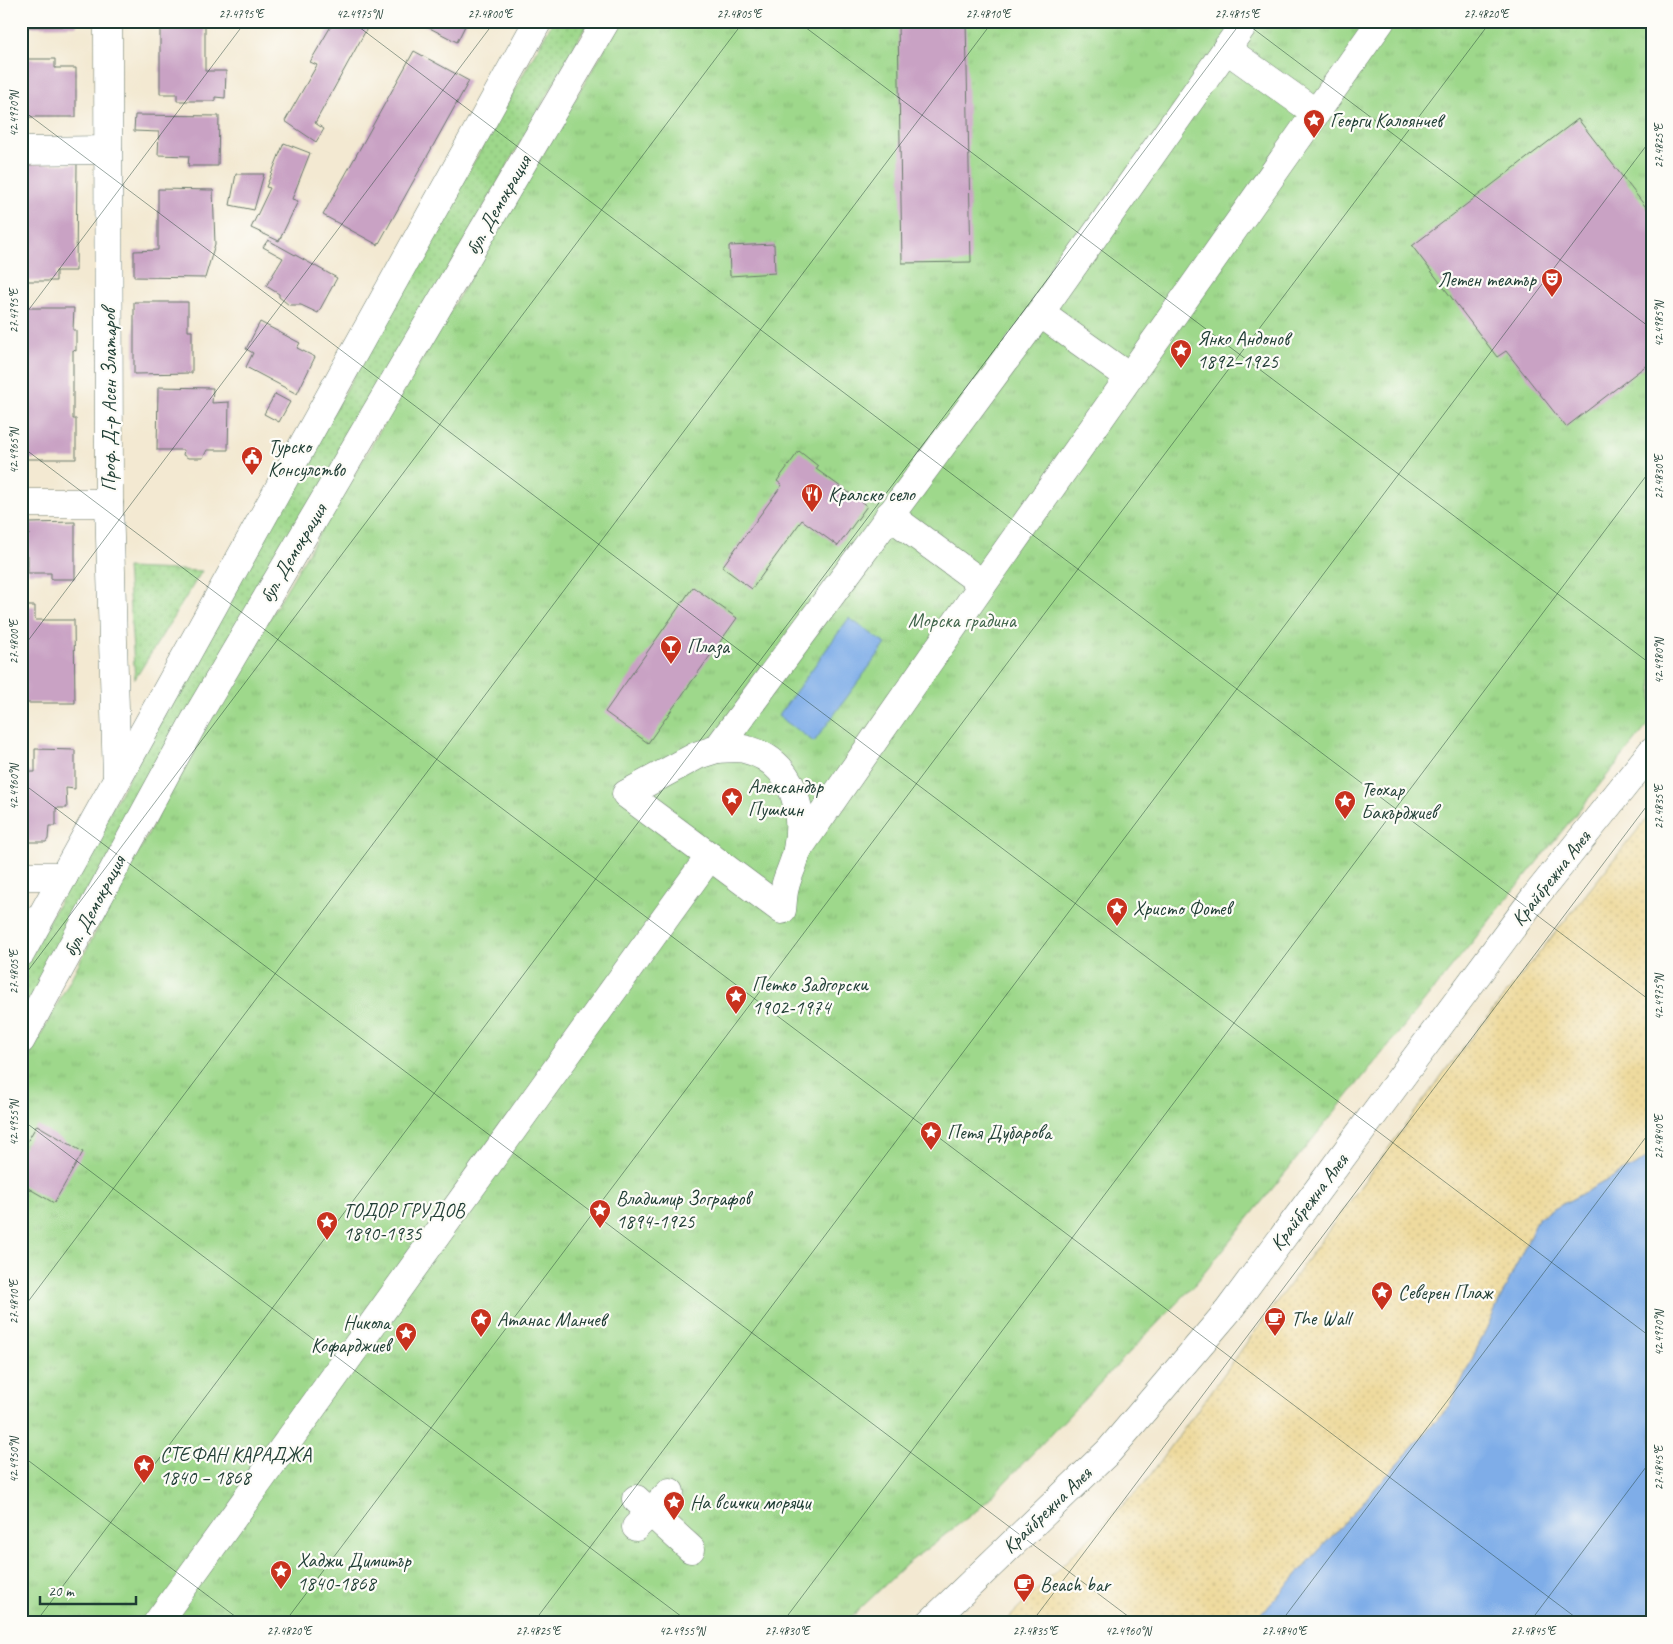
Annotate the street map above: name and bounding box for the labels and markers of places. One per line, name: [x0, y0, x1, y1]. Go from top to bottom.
place icon: Георги Калоянчев: [1302, 108, 1326, 139]
place label: Георги Калоянчев: [1330, 108, 1446, 133]
place label: Летен театър: [1438, 267, 1537, 292]
theatre icon: Летен театър: [1540, 267, 1564, 298]
place label: Янко Андонов 1892–1925: [1197, 326, 1293, 374]
place icon: Янко Андонов 1892–1925: [1169, 338, 1193, 369]
place label: Турско Консулство: [268, 434, 346, 482]
public building icon: Турско Консулство: [240, 445, 264, 476]
restaurant icon: Кралско село: [800, 482, 824, 513]
place label: Кралско село: [828, 482, 916, 507]
bar icon: Плаза: [659, 634, 683, 665]
place label: Плаза: [687, 634, 731, 659]
place label: Александър Пушкин: [748, 774, 824, 822]
place label: Теохар Бакърджиев: [1361, 777, 1442, 825]
place icon: Александър Пушкин: [720, 786, 744, 817]
place icon: Теохар Бакърджиев: [1333, 789, 1357, 820]
place icon: Христо Фотев: [1105, 896, 1129, 927]
place label: Христо Фотев: [1133, 896, 1234, 921]
place label: Петко Задгорски 1902-1974: [752, 972, 869, 1020]
place icon: Петко Задгорски 1902-1974: [724, 984, 748, 1015]
place icon: Петя Дубарова: [919, 1120, 943, 1151]
place label: Петя Дубарова: [947, 1120, 1053, 1145]
place label: Владимир Зографов 1894-1925: [616, 1186, 753, 1234]
place label: TOДOP ГРУДОВ 1890-1935: [343, 1198, 466, 1246]
place icon: Владимир Зографов 1894-1925: [588, 1198, 612, 1229]
place icon: TOДOP ГРУДОВ 1890-1935: [315, 1210, 339, 1241]
place icon: Северен Плаж: [1370, 1280, 1394, 1311]
place label: Северен Плаж: [1398, 1280, 1494, 1305]
cafe icon: The Wall: [1263, 1306, 1287, 1337]
place label: The Wall: [1291, 1306, 1354, 1331]
place icon: Атанас Манчев: [469, 1307, 493, 1338]
place label: Атанас Манчев: [497, 1307, 610, 1332]
place label: Никола Кофарджиев: [311, 1310, 393, 1358]
place icon: Никола Кофарджиев: [394, 1321, 418, 1352]
place label: СТЕФАН КАРАДЖА 1840 – 1868: [160, 1442, 312, 1490]
place icon: СТЕФАН КАРАДЖА 1840 – 1868: [132, 1453, 156, 1484]
place icon: На всички моряци: [662, 1490, 686, 1521]
place label: На всички моряци: [690, 1490, 812, 1515]
place label: Хаджи Димитър 1840-1868: [297, 1548, 412, 1596]
place icon: Хаджи Димитър 1840-1868: [269, 1559, 293, 1590]
cafe icon: Beach bar: [1012, 1572, 1036, 1603]
place label: Beach bar: [1040, 1572, 1112, 1597]

